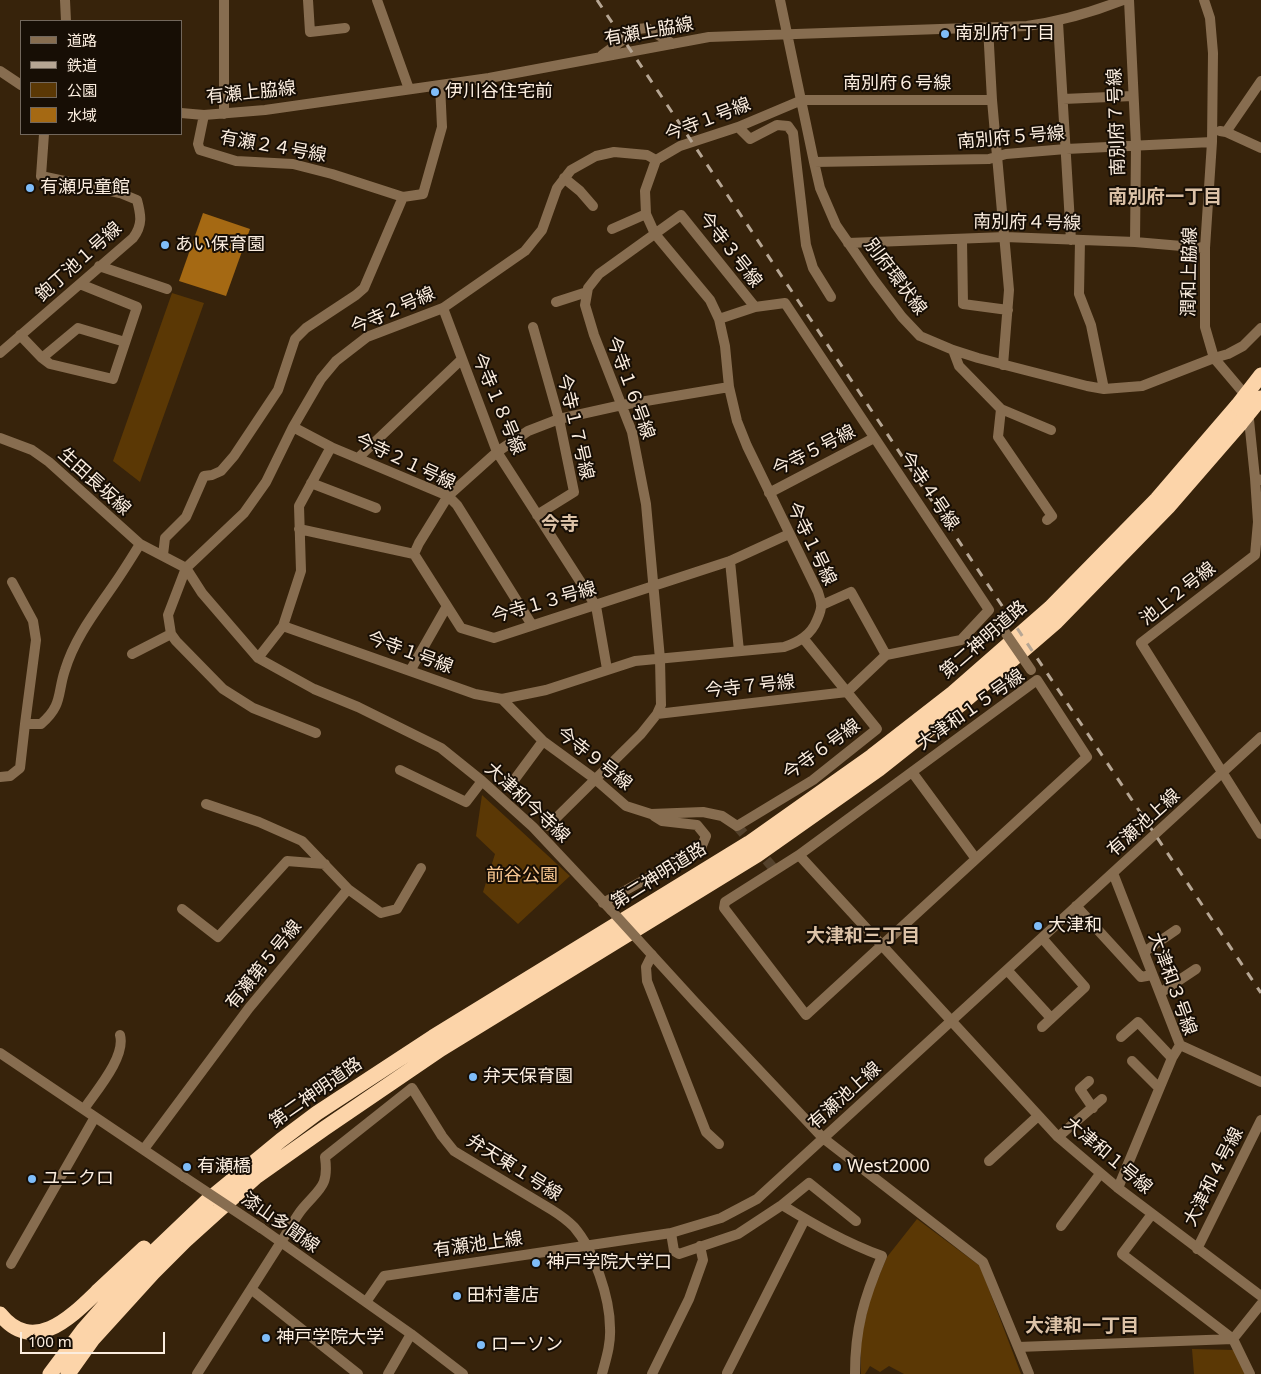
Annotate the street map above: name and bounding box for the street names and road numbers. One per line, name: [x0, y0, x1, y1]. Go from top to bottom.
street label: 有瀬上脇線: [603, 14, 695, 50]
street label: 南別府７号線: [1104, 68, 1130, 176]
street label: 南別府６号線: [843, 73, 951, 95]
street label: 有瀬上脇線: [205, 78, 297, 108]
street label: 今寺１号線: [662, 94, 754, 146]
street label: 南別府５号線: [956, 123, 1066, 153]
street label: 有瀬２４号線: [218, 127, 328, 167]
street label: 今寺３号線: [694, 208, 766, 292]
street label: 南別府４号線: [973, 211, 1081, 235]
street label: 鉋丁池１号線: [32, 218, 126, 306]
street label: 潤和上脇線: [1178, 227, 1202, 317]
street label: 別府環状線: [859, 235, 931, 319]
street label: 今寺２号線: [347, 283, 439, 339]
street label: 今寺１６号線: [601, 334, 659, 442]
street label: 今寺１８号線: [467, 350, 529, 458]
street label: 今寺１７号線: [552, 372, 598, 482]
street label: 今寺５号線: [769, 421, 859, 481]
street label: 今寺２１号線: [351, 429, 459, 495]
street label: 生田長坂線: [53, 444, 135, 520]
street label: 今寺４号線: [895, 448, 963, 534]
street label: 今寺１号線: [782, 499, 840, 589]
street label: 池上２号線: [1136, 558, 1220, 630]
street label: 今寺１３号線: [489, 578, 599, 628]
street label: 第二神明道路: [936, 596, 1032, 684]
street label: 今寺１号線: [364, 627, 456, 679]
street label: 大津和１５号線: [913, 665, 1029, 755]
street label: 今寺７号線: [704, 672, 796, 702]
street label: 今寺６号線: [779, 715, 865, 785]
street label: 今寺９号線: [552, 723, 636, 795]
street label: 大津和今寺線: [480, 758, 574, 848]
street label: 有瀬池上線: [1103, 785, 1185, 861]
street label: 第二神明道路: [607, 838, 711, 914]
street label: 有瀬第５号線: [222, 916, 306, 1014]
street label: 大津和３号線: [1143, 930, 1201, 1038]
street label: 第二神明道路: [266, 1053, 366, 1133]
street label: 有瀬池上線: [804, 1058, 886, 1134]
street label: 大津和１号線: [1060, 1113, 1156, 1199]
street label: 大津和４号線: [1180, 1124, 1248, 1230]
street label: 弁天東１号線: [462, 1130, 566, 1206]
street label: 漆山多聞線: [237, 1188, 323, 1258]
street label: 有瀬池上線: [432, 1228, 524, 1262]

